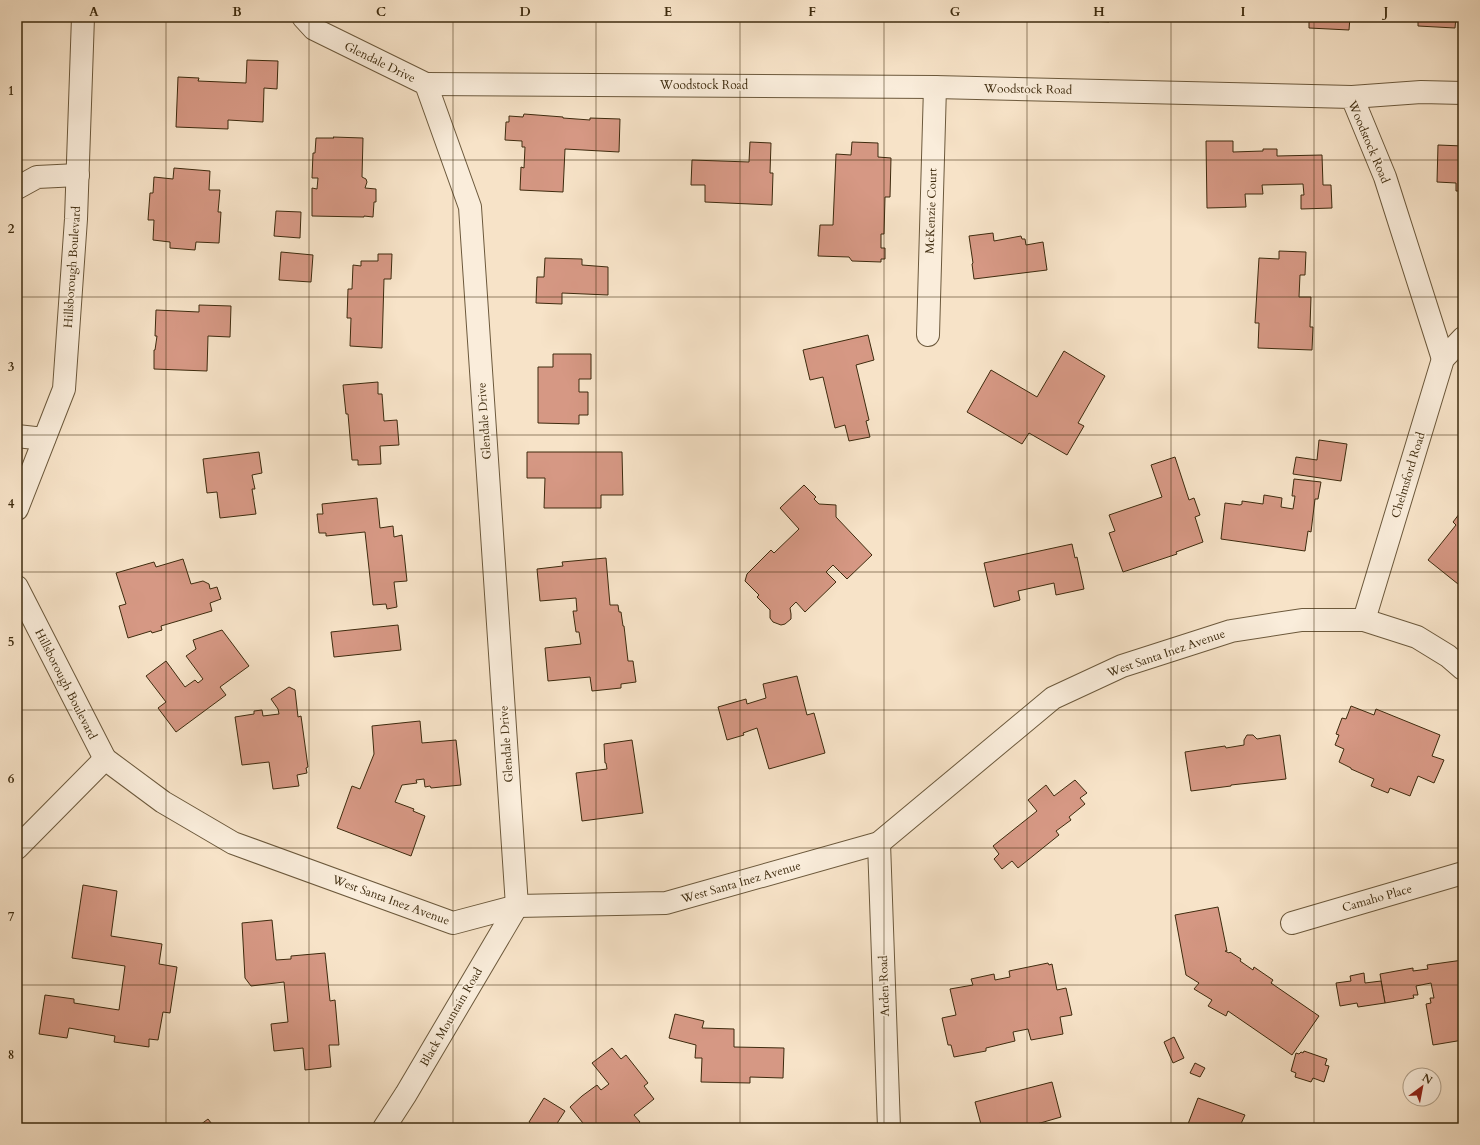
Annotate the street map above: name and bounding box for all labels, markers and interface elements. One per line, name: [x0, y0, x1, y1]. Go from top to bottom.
text: A: [89, 3, 99, 21]
text: B: [232, 3, 242, 21]
text: C: [376, 3, 386, 21]
text: D: [519, 3, 531, 21]
text: E: [664, 3, 672, 21]
text: F: [808, 3, 816, 21]
text: G: [950, 3, 961, 21]
text: H: [1093, 3, 1105, 21]
text: I: [1240, 3, 1246, 21]
text: J: [1382, 3, 1389, 21]
street label: Glendale Drive: [342, 38, 418, 86]
street label: Woodstock Road: [659, 77, 749, 93]
street label: Woodstock Road: [983, 80, 1073, 98]
text: 1: [8, 82, 14, 100]
street label: Woodstock Road: [1344, 97, 1394, 186]
street label: McKenzie Court: [922, 168, 940, 254]
street label: Hillsborough Boulevard: [60, 205, 84, 329]
text: 2: [8, 220, 15, 238]
text: 3: [8, 358, 15, 376]
street label: Glendale Drive: [473, 382, 495, 460]
street label: Chelmsford Road: [1387, 430, 1429, 520]
text: 4: [8, 495, 15, 513]
street label: West Santa Inez Avenue: [1104, 625, 1227, 681]
street label: Hillsborough Boulevard: [31, 626, 101, 743]
text: 5: [8, 633, 14, 651]
street label: Glendale Drive: [495, 705, 517, 783]
text: 6: [8, 770, 15, 788]
street label: West Santa Inez Avenue: [678, 857, 803, 907]
street label: West Santa Inez Avenue: [329, 871, 452, 929]
street label: Camaho Place: [1340, 880, 1414, 916]
text: 7: [8, 908, 15, 926]
street label: Arden Road: [875, 955, 893, 1017]
street label: Black Mountain Road: [416, 964, 486, 1069]
text: 8: [8, 1046, 14, 1064]
north arrow: [1402, 1067, 1442, 1107]
text: N: [1419, 1070, 1435, 1088]

